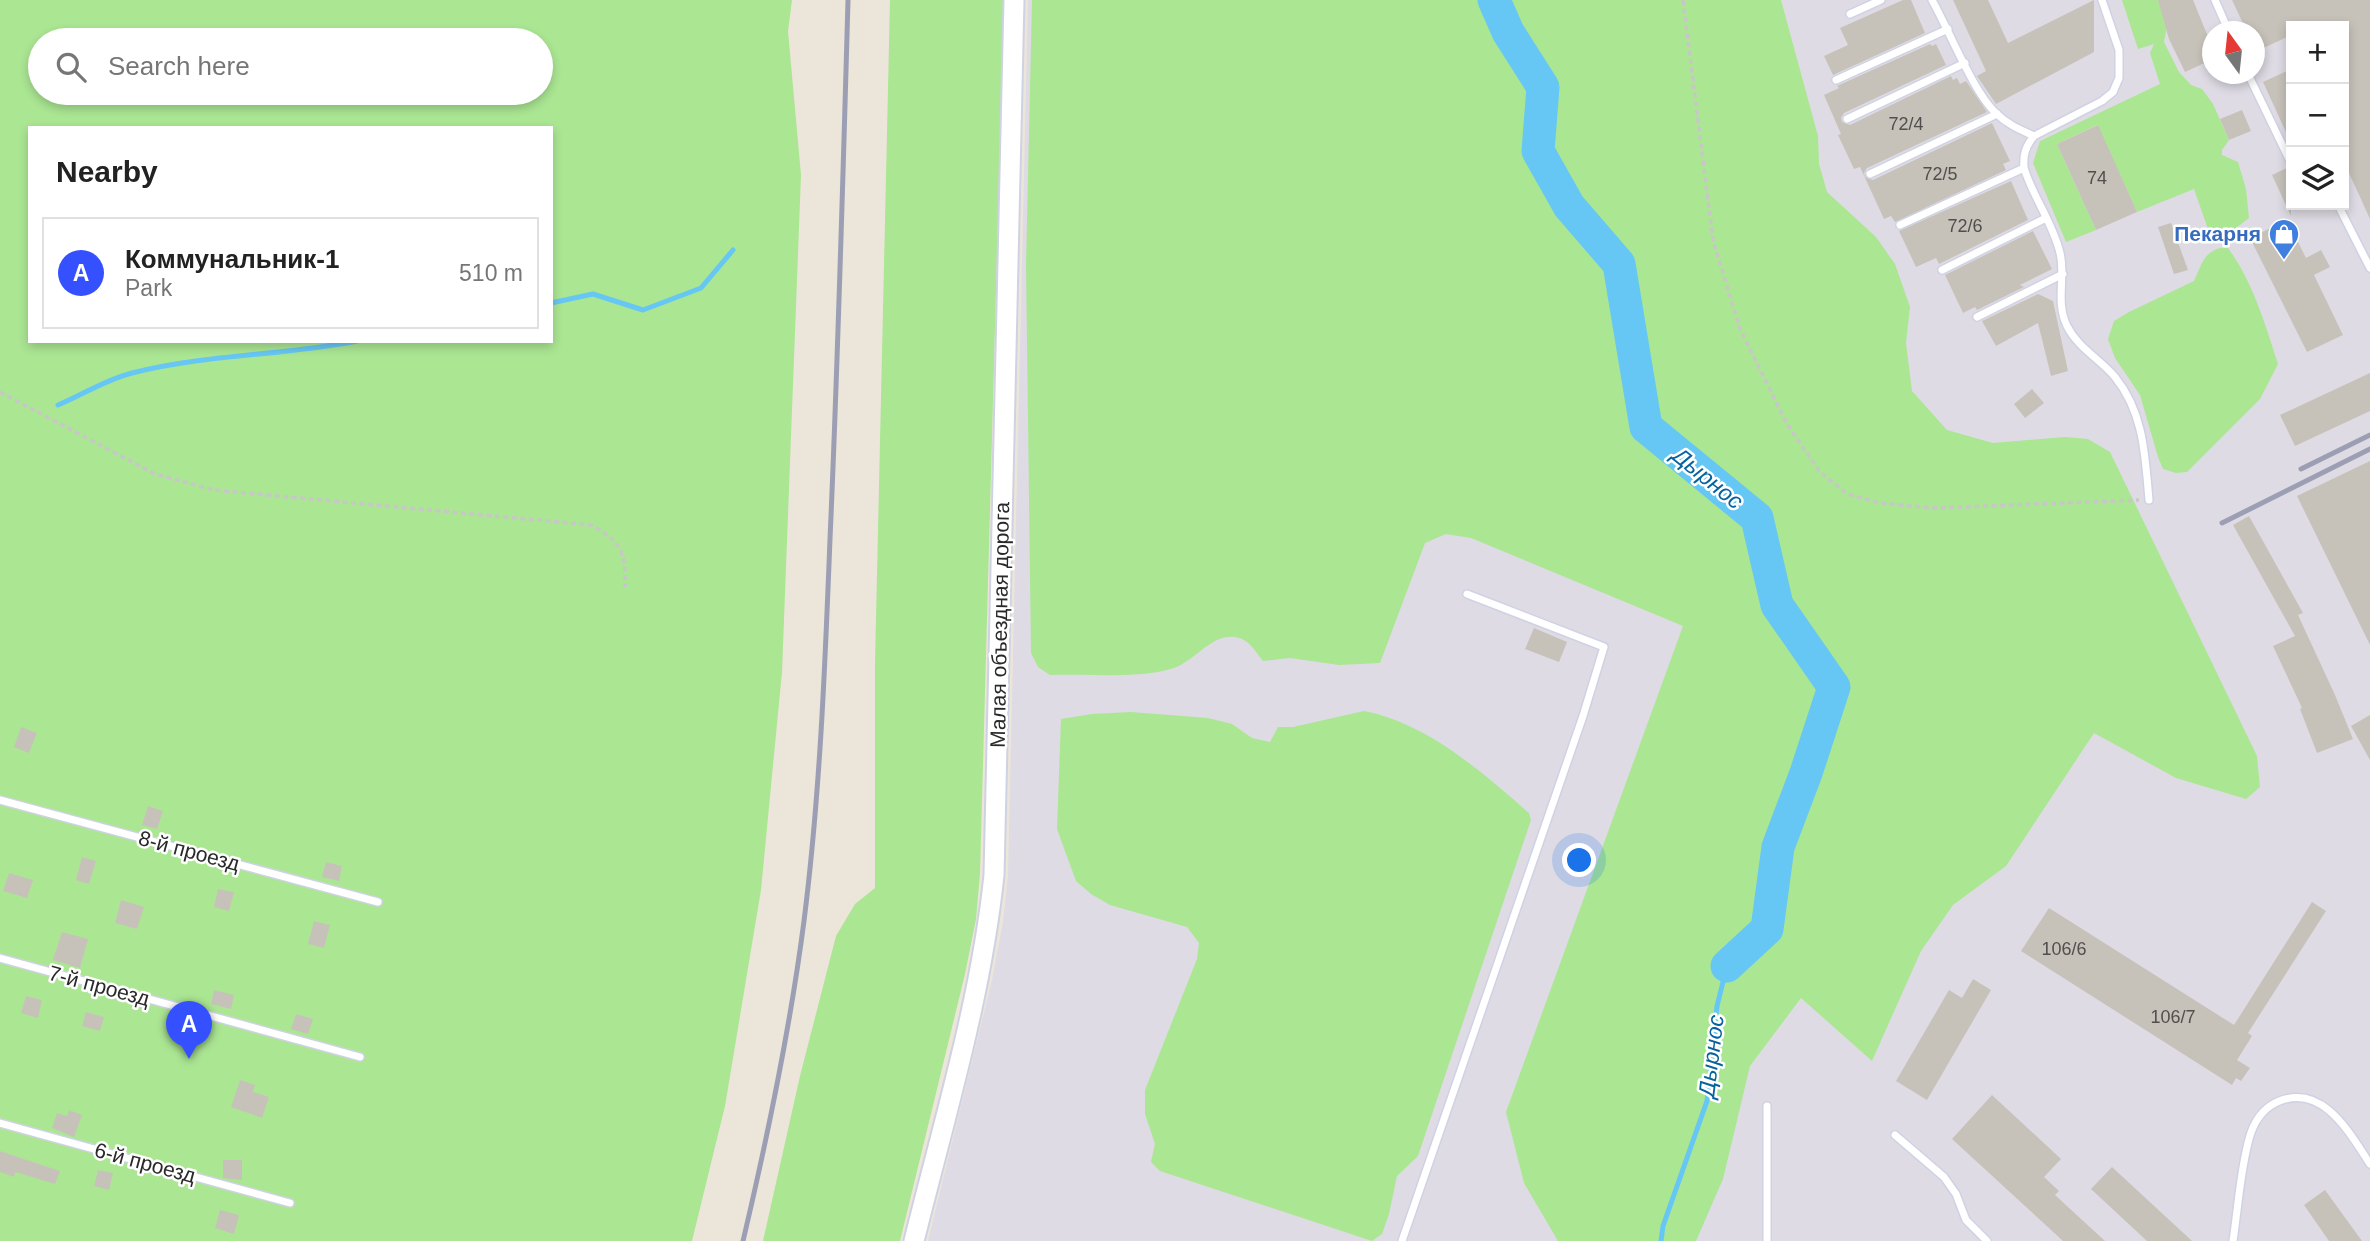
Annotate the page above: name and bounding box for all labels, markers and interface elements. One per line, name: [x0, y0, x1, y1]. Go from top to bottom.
north arrow: [2202, 21, 2265, 84]
map controls: [2286, 21, 2349, 210]
button: +: [2286, 21, 2349, 84]
search box: [28, 28, 553, 105]
icon: search: [52, 48, 90, 86]
text: Search here: [108, 51, 250, 81]
button: −: [2286, 84, 2349, 147]
house number: 72/4: [1888, 114, 1924, 134]
button: layers: [2286, 147, 2349, 210]
text: Nearby: [56, 155, 158, 188]
house number: 72/5: [1922, 164, 1958, 184]
house number: 74: [2087, 168, 2107, 188]
house number: 72/6: [1947, 216, 1983, 236]
shop icon: Пекарня: [2267, 217, 2301, 261]
place label: Пекарня: [2174, 222, 2261, 245]
text: Коммунальник-1: [125, 244, 339, 274]
text: A: [73, 260, 89, 286]
text: 510 m: [459, 260, 523, 286]
text: Park: [125, 275, 172, 301]
water label: Дырнос: [1665, 440, 1749, 514]
street label: Малая объездная дорога: [986, 502, 1013, 748]
street label: 8-й проезд: [136, 826, 242, 875]
your location: [1562, 843, 1596, 877]
house number: 106/6: [2041, 939, 2087, 959]
street label: 7-й проезд: [46, 961, 152, 1010]
pin: A: [166, 1001, 212, 1059]
house number: 106/7: [2150, 1007, 2196, 1027]
water label: Дырнос: [1693, 1013, 1729, 1102]
street label: 6-й проезд: [92, 1138, 198, 1187]

